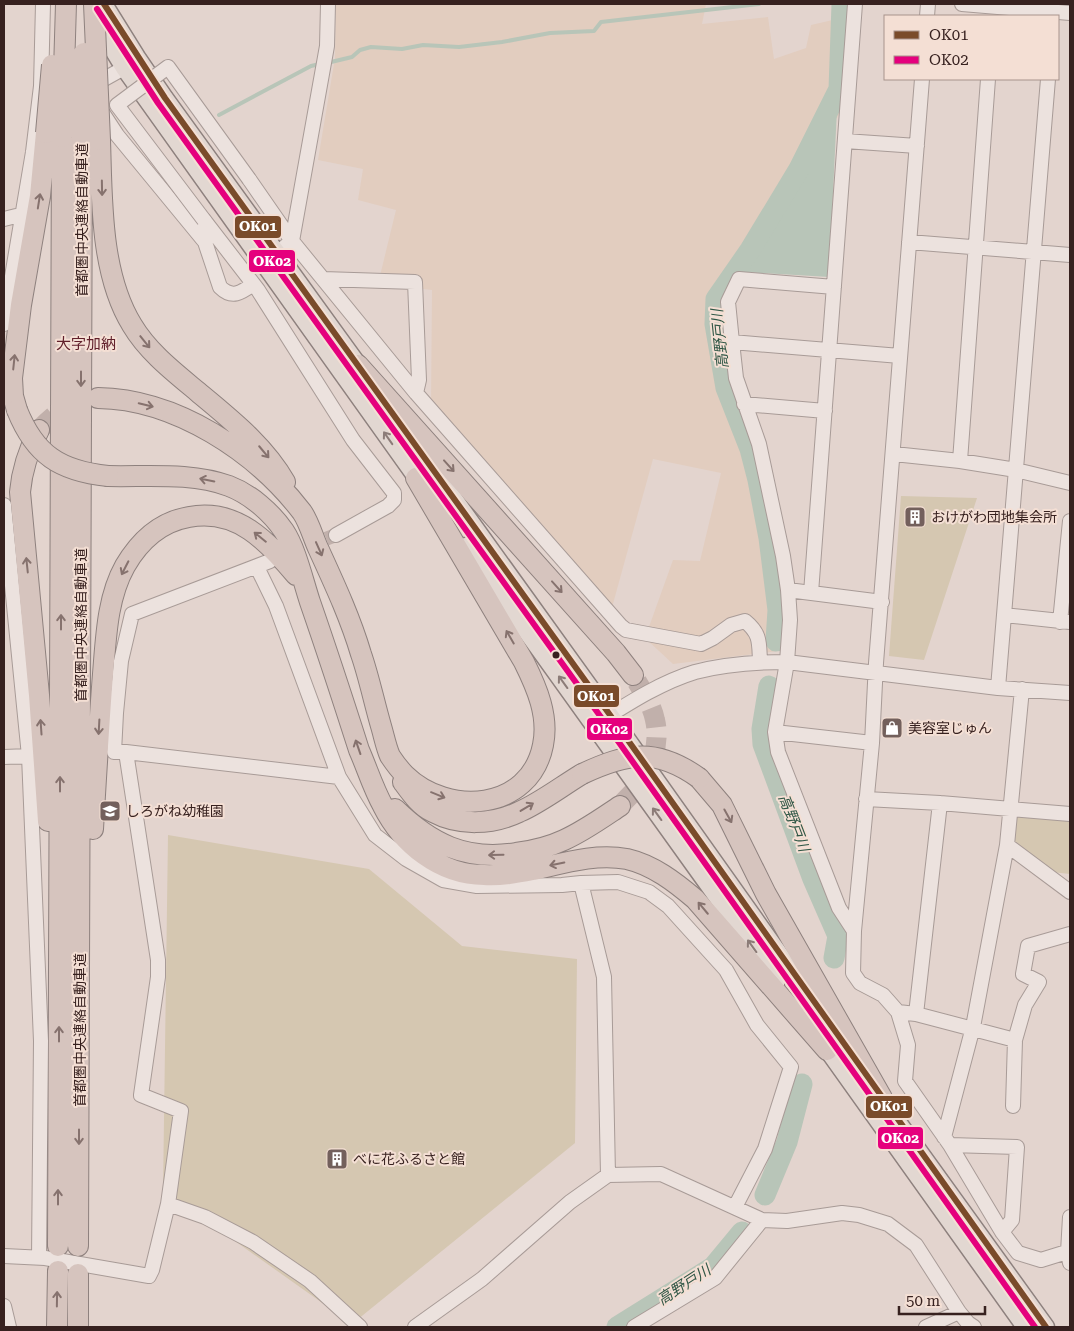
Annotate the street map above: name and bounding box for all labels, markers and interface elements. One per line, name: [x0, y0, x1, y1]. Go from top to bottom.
legend: [884, 15, 1059, 80]
text: OK01: [929, 26, 969, 44]
text: OK02: [929, 51, 969, 69]
street label: 首都圏中央連絡自動車道: [74, 143, 90, 297]
one-way arrow: [97, 180, 106, 196]
one-way arrow: [35, 194, 45, 210]
line badge: OK01: [234, 215, 282, 239]
text: OK01: [239, 218, 277, 234]
line badge: OK02: [248, 249, 296, 273]
text: OK02: [253, 253, 291, 269]
water label: 高野戸川: [708, 306, 732, 370]
district label: 大字加納: [56, 335, 116, 353]
one-way arrow: [139, 335, 150, 348]
one-way arrow: [9, 354, 18, 370]
one-way arrow: [77, 371, 86, 387]
one-way arrow: [138, 401, 154, 410]
one-way arrow: [383, 431, 393, 445]
one-way arrow: [258, 445, 269, 458]
one-way arrow: [443, 459, 455, 472]
one-way arrow: [199, 475, 215, 484]
building icon: おけがわ団地集会所: [903, 505, 927, 529]
place label: おけがわ団地集会所: [931, 509, 1057, 525]
one-way arrow: [254, 532, 267, 543]
one-way arrow: [314, 541, 324, 556]
street label: 首都圏中央連絡自動車道: [73, 548, 89, 702]
one-way arrow: [22, 557, 32, 573]
one-way arrow: [120, 560, 129, 575]
one-way arrow: [552, 580, 563, 593]
one-way arrow: [56, 614, 66, 630]
one-way arrow: [504, 630, 514, 644]
unlabelled marker: [551, 650, 561, 660]
one-way arrow: [558, 675, 568, 689]
line badge: OK01: [573, 684, 620, 708]
text: OK01: [577, 688, 615, 704]
shop icon: 美容室じゅん: [880, 716, 904, 740]
line badge: OK02: [586, 717, 633, 741]
one-way arrow: [36, 719, 46, 735]
one-way arrow: [94, 719, 103, 735]
place label: 美容室じゅん: [908, 720, 992, 736]
text: OK02: [590, 721, 628, 737]
one-way arrow: [353, 739, 363, 755]
one-way arrow: [55, 777, 65, 793]
one-way arrow: [430, 791, 445, 800]
water label: 高野戸川: [775, 792, 814, 856]
school or university icon: しろがね幼稚園: [98, 799, 122, 823]
one-way arrow: [520, 802, 534, 812]
place label: しろがね幼稚園: [126, 803, 224, 819]
one-way arrow: [652, 807, 662, 821]
one-way arrow: [723, 809, 733, 824]
one-way arrow: [488, 850, 504, 860]
one-way arrow: [550, 860, 566, 870]
one-way arrow: [697, 902, 709, 915]
one-way arrow: [747, 939, 757, 953]
street label: 首都圏中央連絡自動車道: [72, 953, 88, 1107]
one-way arrow: [54, 1027, 64, 1043]
line badge: OK01: [865, 1095, 913, 1119]
text: OK01: [870, 1098, 908, 1114]
line badge: OK02: [877, 1126, 924, 1150]
one-way arrow: [74, 1128, 84, 1145]
text: OK02: [881, 1130, 919, 1146]
building icon: べに花ふるさと館: [325, 1147, 349, 1171]
place label: べに花ふるさと館: [353, 1151, 465, 1167]
one-way arrow: [53, 1189, 63, 1206]
water label: 高野戸川: [654, 1260, 716, 1309]
scale bar: [899, 1284, 985, 1316]
one-way arrow: [53, 1292, 62, 1308]
text: 50 m: [906, 1292, 941, 1310]

